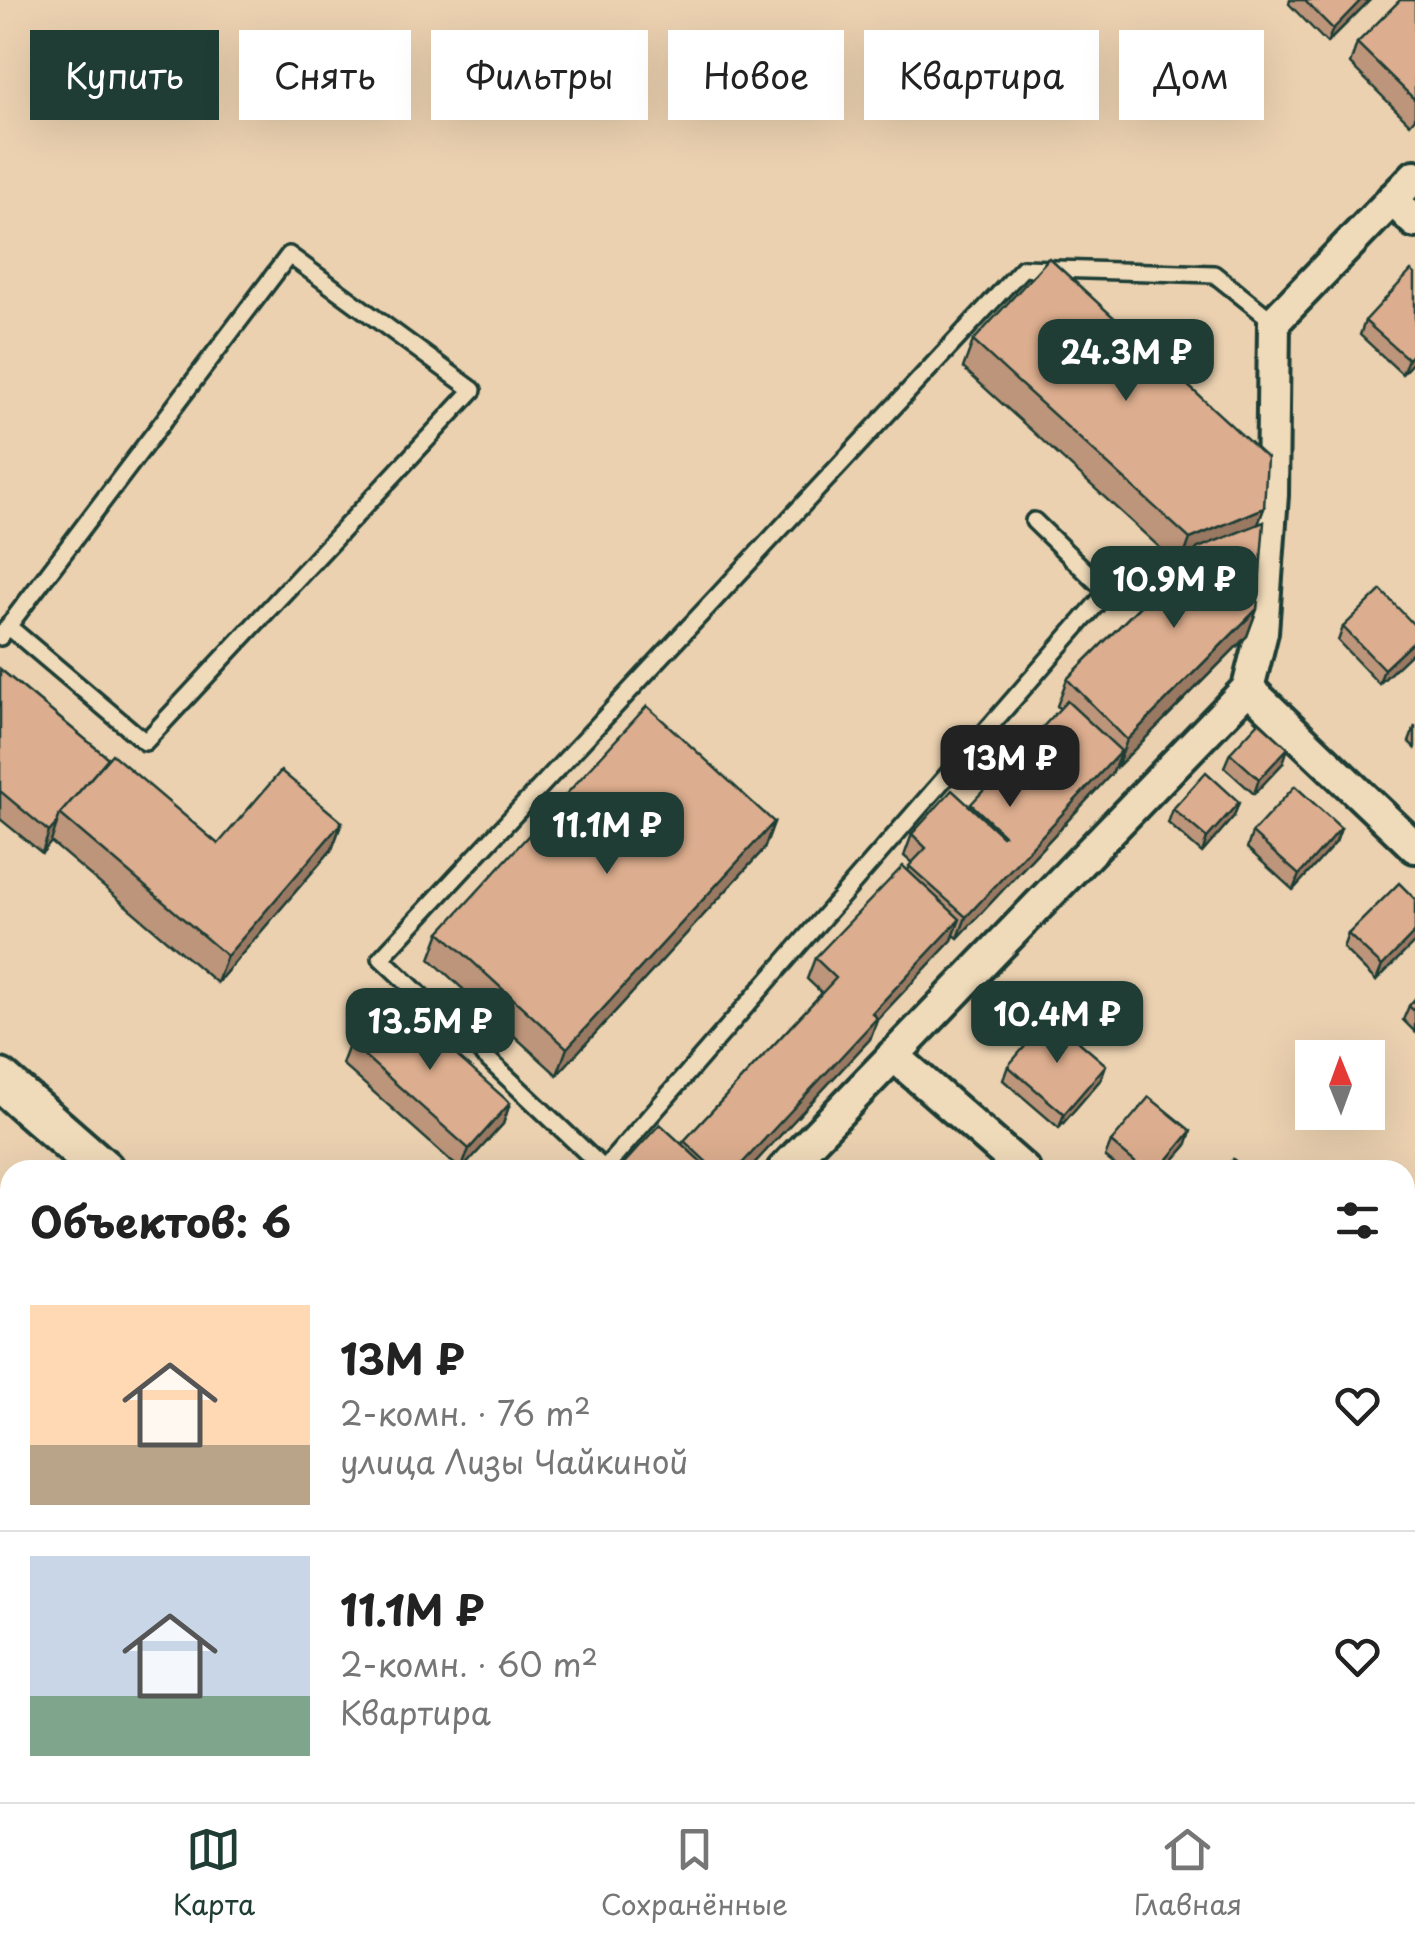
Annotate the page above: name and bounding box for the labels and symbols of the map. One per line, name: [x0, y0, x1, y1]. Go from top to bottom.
pin: 24.3M ₽: [1034, 319, 1218, 404]
pin: 10.9M ₽: [1082, 546, 1266, 631]
pin: 13M ₽: [940, 725, 1080, 810]
pin: 11.1M ₽: [515, 792, 699, 877]
pin: 10.4M ₽: [965, 981, 1149, 1066]
pin: 13.5M ₽: [338, 988, 522, 1073]
north arrow: [1295, 1040, 1385, 1130]

